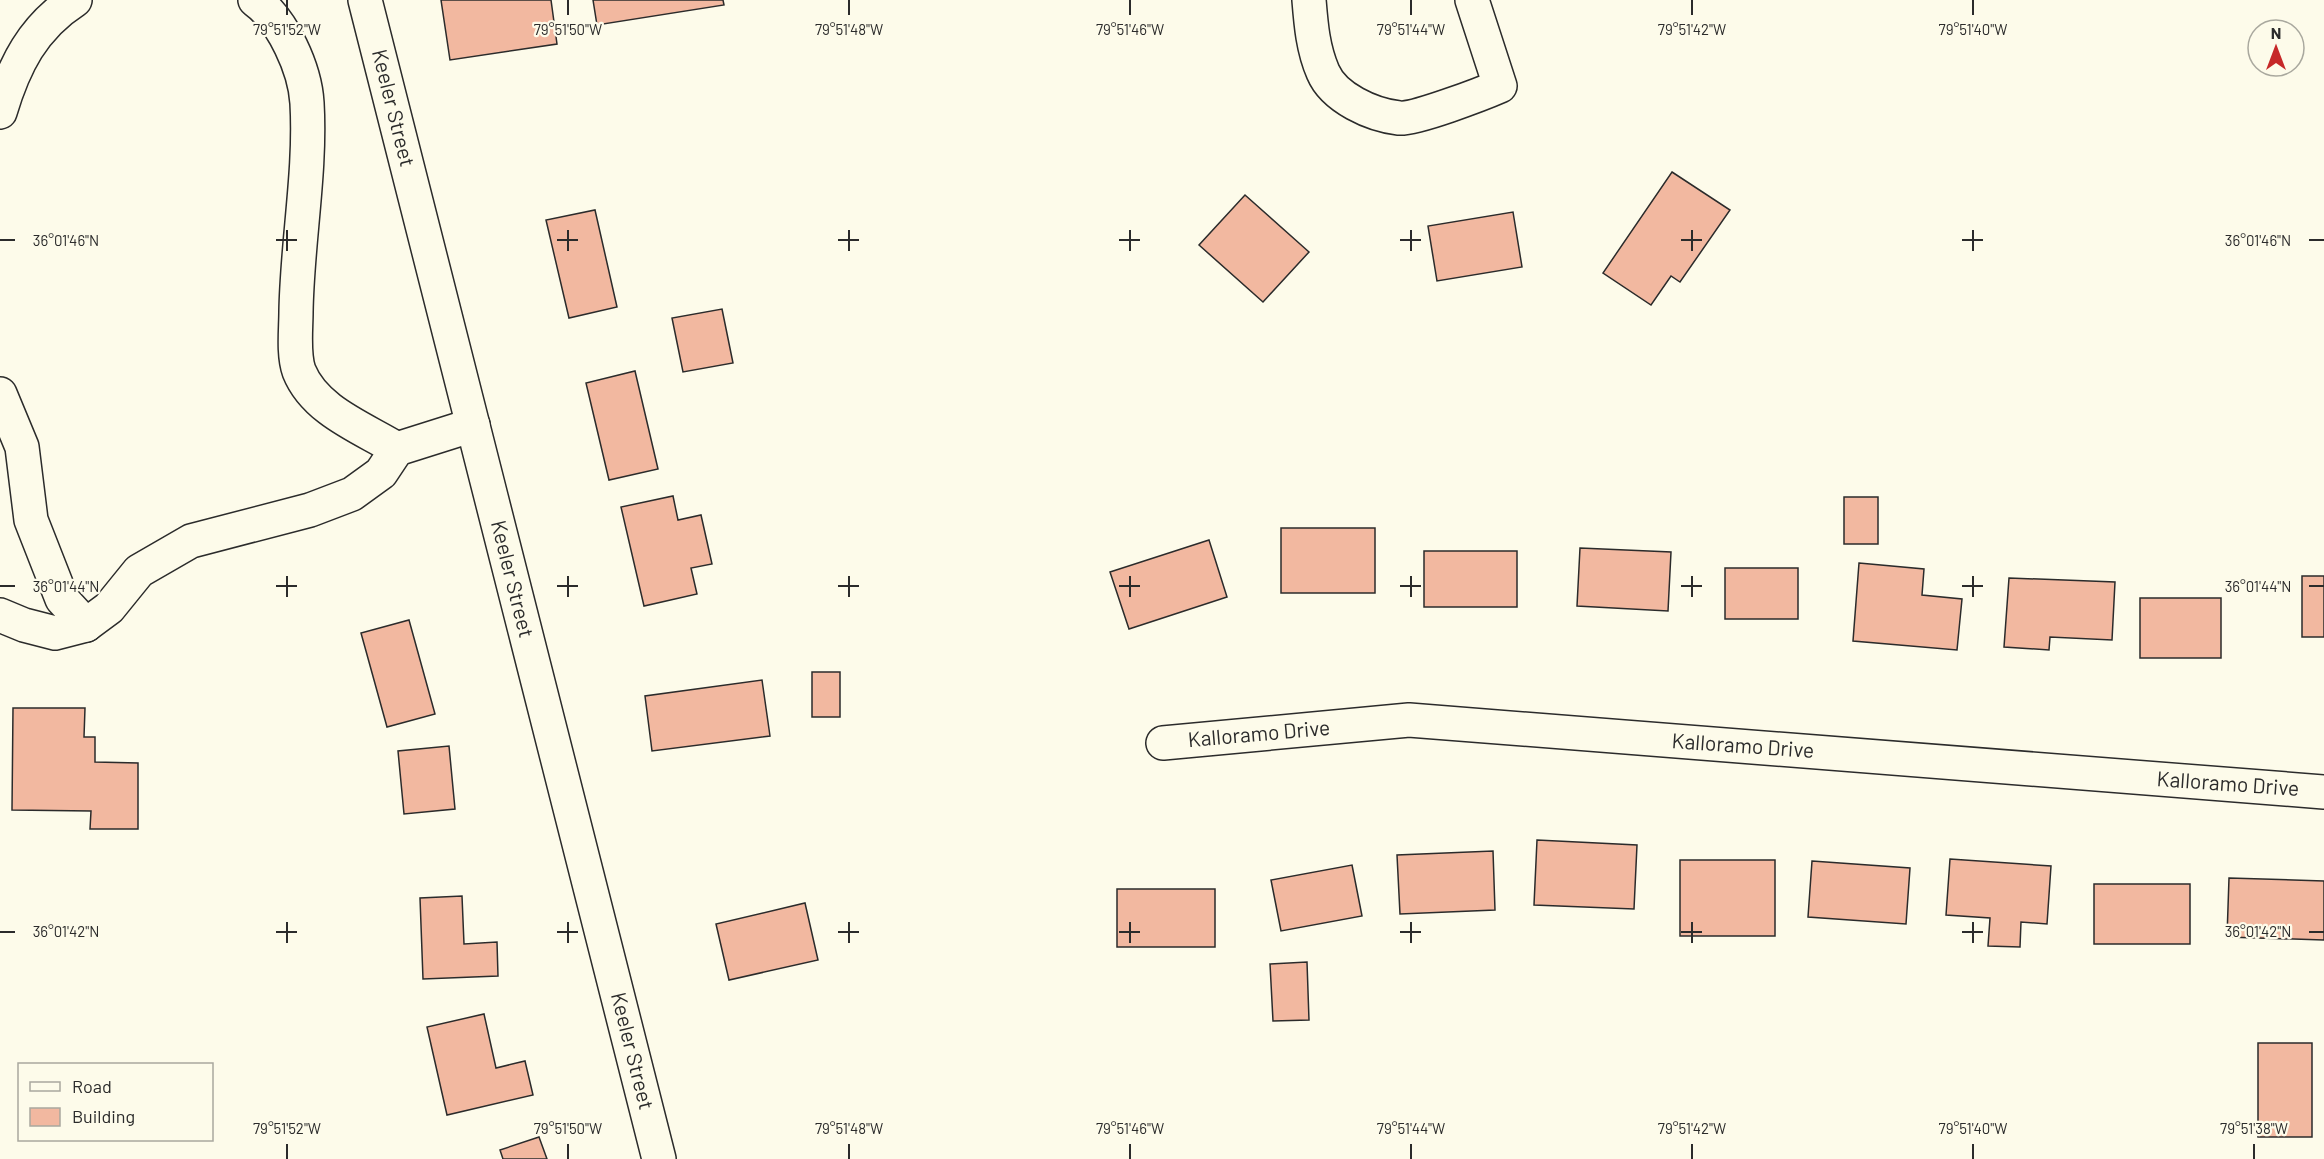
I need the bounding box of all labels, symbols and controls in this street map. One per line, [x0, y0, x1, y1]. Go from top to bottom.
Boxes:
north arrow [2246, 18, 2306, 78]
text: 79°51'52"W [253, 20, 321, 38]
text: 79°51'50"W [534, 20, 602, 38]
text: 79°51'48"W [815, 20, 883, 38]
text: 79°51'46"W [1096, 20, 1164, 38]
text: 79°51'44"W [1377, 20, 1445, 38]
text: 79°51'42"W [1658, 20, 1726, 38]
text: 79°51'40"W [1939, 20, 2007, 38]
text: N [2271, 23, 2281, 42]
street label: Keeler Street [368, 46, 421, 169]
text: 36°01'46"N [33, 231, 99, 249]
text: 36°01'46"N [2225, 231, 2291, 249]
street label: Keeler Street [487, 517, 540, 640]
text: 36°01'44"N [33, 577, 99, 595]
text: 36°01'44"N [2225, 577, 2291, 595]
street label: Kalloramo Drive [1187, 714, 1331, 751]
street label: Kalloramo Drive [1671, 727, 1815, 762]
street label: Kalloramo Drive [2156, 765, 2300, 800]
text: 36°01'42"N [33, 922, 99, 940]
text: 36°01'42"N [2225, 922, 2291, 940]
street label: Keeler Street [607, 989, 660, 1112]
legend [18, 1063, 213, 1141]
text: Road [72, 1075, 112, 1097]
text: Building [72, 1105, 135, 1127]
text: 79°51'52"W [253, 1119, 321, 1137]
text: 79°51'50"W [534, 1119, 602, 1137]
text: 79°51'48"W [815, 1119, 883, 1137]
text: 79°51'46"W [1096, 1119, 1164, 1137]
text: 79°51'44"W [1377, 1119, 1445, 1137]
text: 79°51'42"W [1658, 1119, 1726, 1137]
text: 79°51'40"W [1939, 1119, 2007, 1137]
text: 79°51'38"W [2220, 1119, 2288, 1137]

